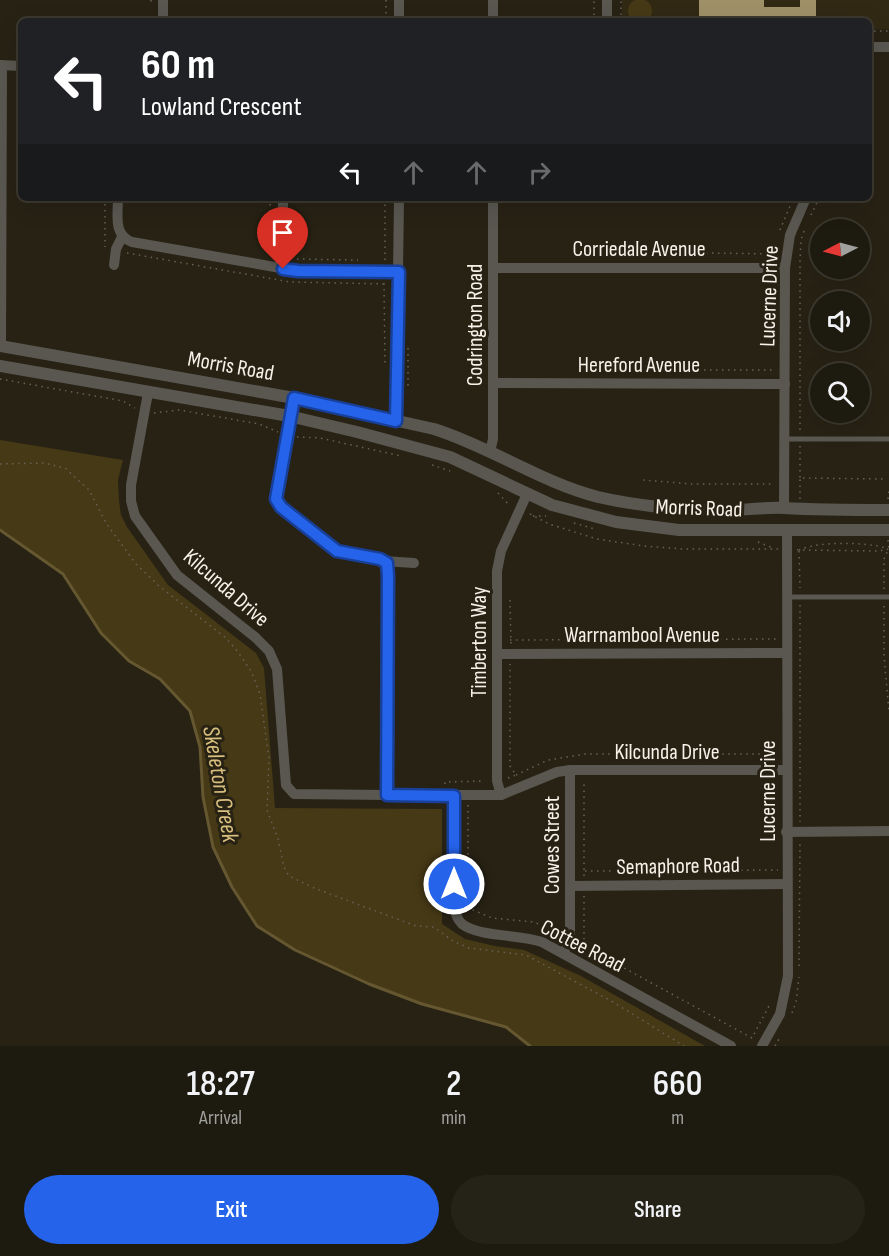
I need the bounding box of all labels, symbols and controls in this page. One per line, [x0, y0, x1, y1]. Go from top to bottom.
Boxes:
text: 60 m [141, 40, 215, 91]
icon: left [42, 42, 120, 120]
text: Lowland Crescent [141, 91, 302, 123]
icon: left [334, 156, 367, 189]
icon: ahead [397, 156, 430, 189]
icon: ahead [460, 156, 493, 189]
icon: right [523, 156, 556, 189]
pin [257, 207, 308, 269]
icon: arrive [266, 216, 299, 249]
north arrow [810, 219, 870, 279]
map controls [810, 219, 870, 423]
street label: Corriedale Avenue [572, 236, 706, 263]
street label: Lucerne Drive [754, 245, 785, 347]
street label: Codrington Road [462, 264, 489, 386]
button: sound [810, 291, 870, 351]
street label: Morris Road [186, 346, 276, 387]
street label: Hereford Avenue [578, 352, 700, 379]
button: search [810, 363, 870, 423]
street label: Morris Road [655, 493, 743, 524]
street label: Kilcunda Drive [177, 543, 275, 633]
street label: Timberton Way [466, 586, 493, 697]
street label: Warrnambool Avenue [564, 622, 720, 649]
water label: Skeleton Creek [196, 724, 245, 846]
street label: Kilcunda Drive [614, 739, 720, 766]
street label: Lucerne Drive [755, 740, 782, 842]
street label: Cowes Street [539, 796, 566, 894]
position arrow [422, 852, 486, 916]
street label: Semaphore Road [616, 852, 740, 881]
street label: Cottee Road [536, 914, 629, 979]
text: 18:27 [187, 1063, 255, 1106]
text: 2 [446, 1063, 461, 1106]
text: 660 [653, 1063, 702, 1106]
text: Arrival [199, 1106, 242, 1130]
text: min [441, 1106, 466, 1130]
text: m [671, 1106, 684, 1130]
button: Exit [24, 1175, 439, 1244]
button: Share [451, 1175, 865, 1244]

